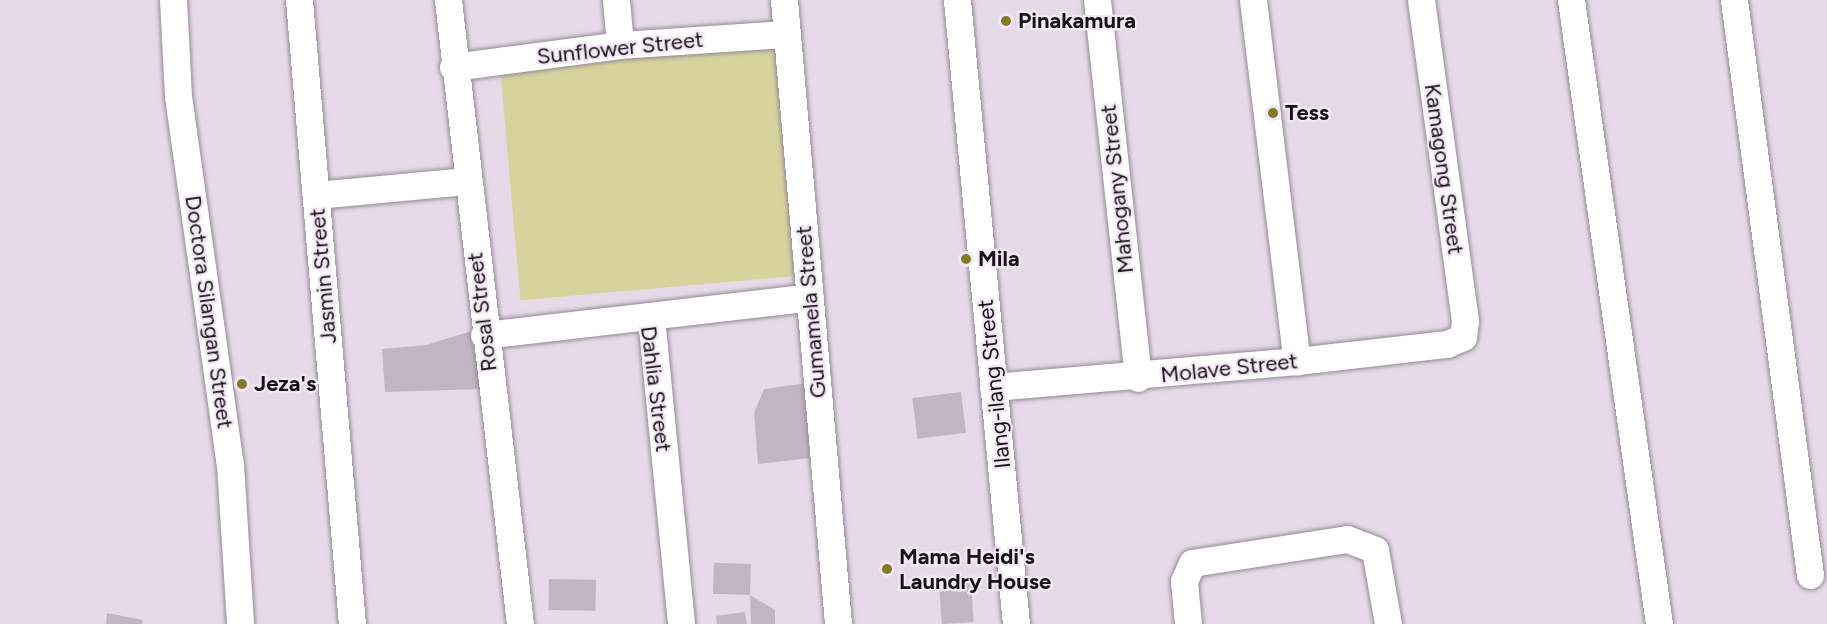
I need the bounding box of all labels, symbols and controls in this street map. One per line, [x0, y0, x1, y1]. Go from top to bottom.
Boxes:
place label: Pinakamura [1018, 8, 1136, 34]
marker: Pinakamura [999, 14, 1013, 28]
street label: Sunflower Street [536, 26, 704, 70]
street label: Kamagong Street [1419, 82, 1469, 256]
place label: Tess [1285, 100, 1329, 126]
street label: Mahogany Street [1095, 103, 1139, 275]
marker: Tess [1266, 106, 1280, 120]
street label: Doctora Silangan Street [180, 194, 238, 430]
street label: Jasmin Street [304, 207, 342, 345]
street label: Gumamela Street [790, 225, 832, 399]
place label: Mila [978, 246, 1020, 272]
street label: Rosal Street [462, 251, 502, 373]
marker: Mila [959, 252, 973, 266]
street label: Ilang-ilang Street [972, 298, 1016, 470]
street label: Dahlia Street [635, 324, 677, 454]
street label: Molave Street [1159, 348, 1299, 388]
place label: Jeza's [254, 371, 316, 397]
marker: Jeza's [235, 377, 249, 391]
place label: Mama Heidi's Laundry House [899, 543, 1051, 594]
marker: Mama Heidi's Laundry House [880, 562, 894, 576]

